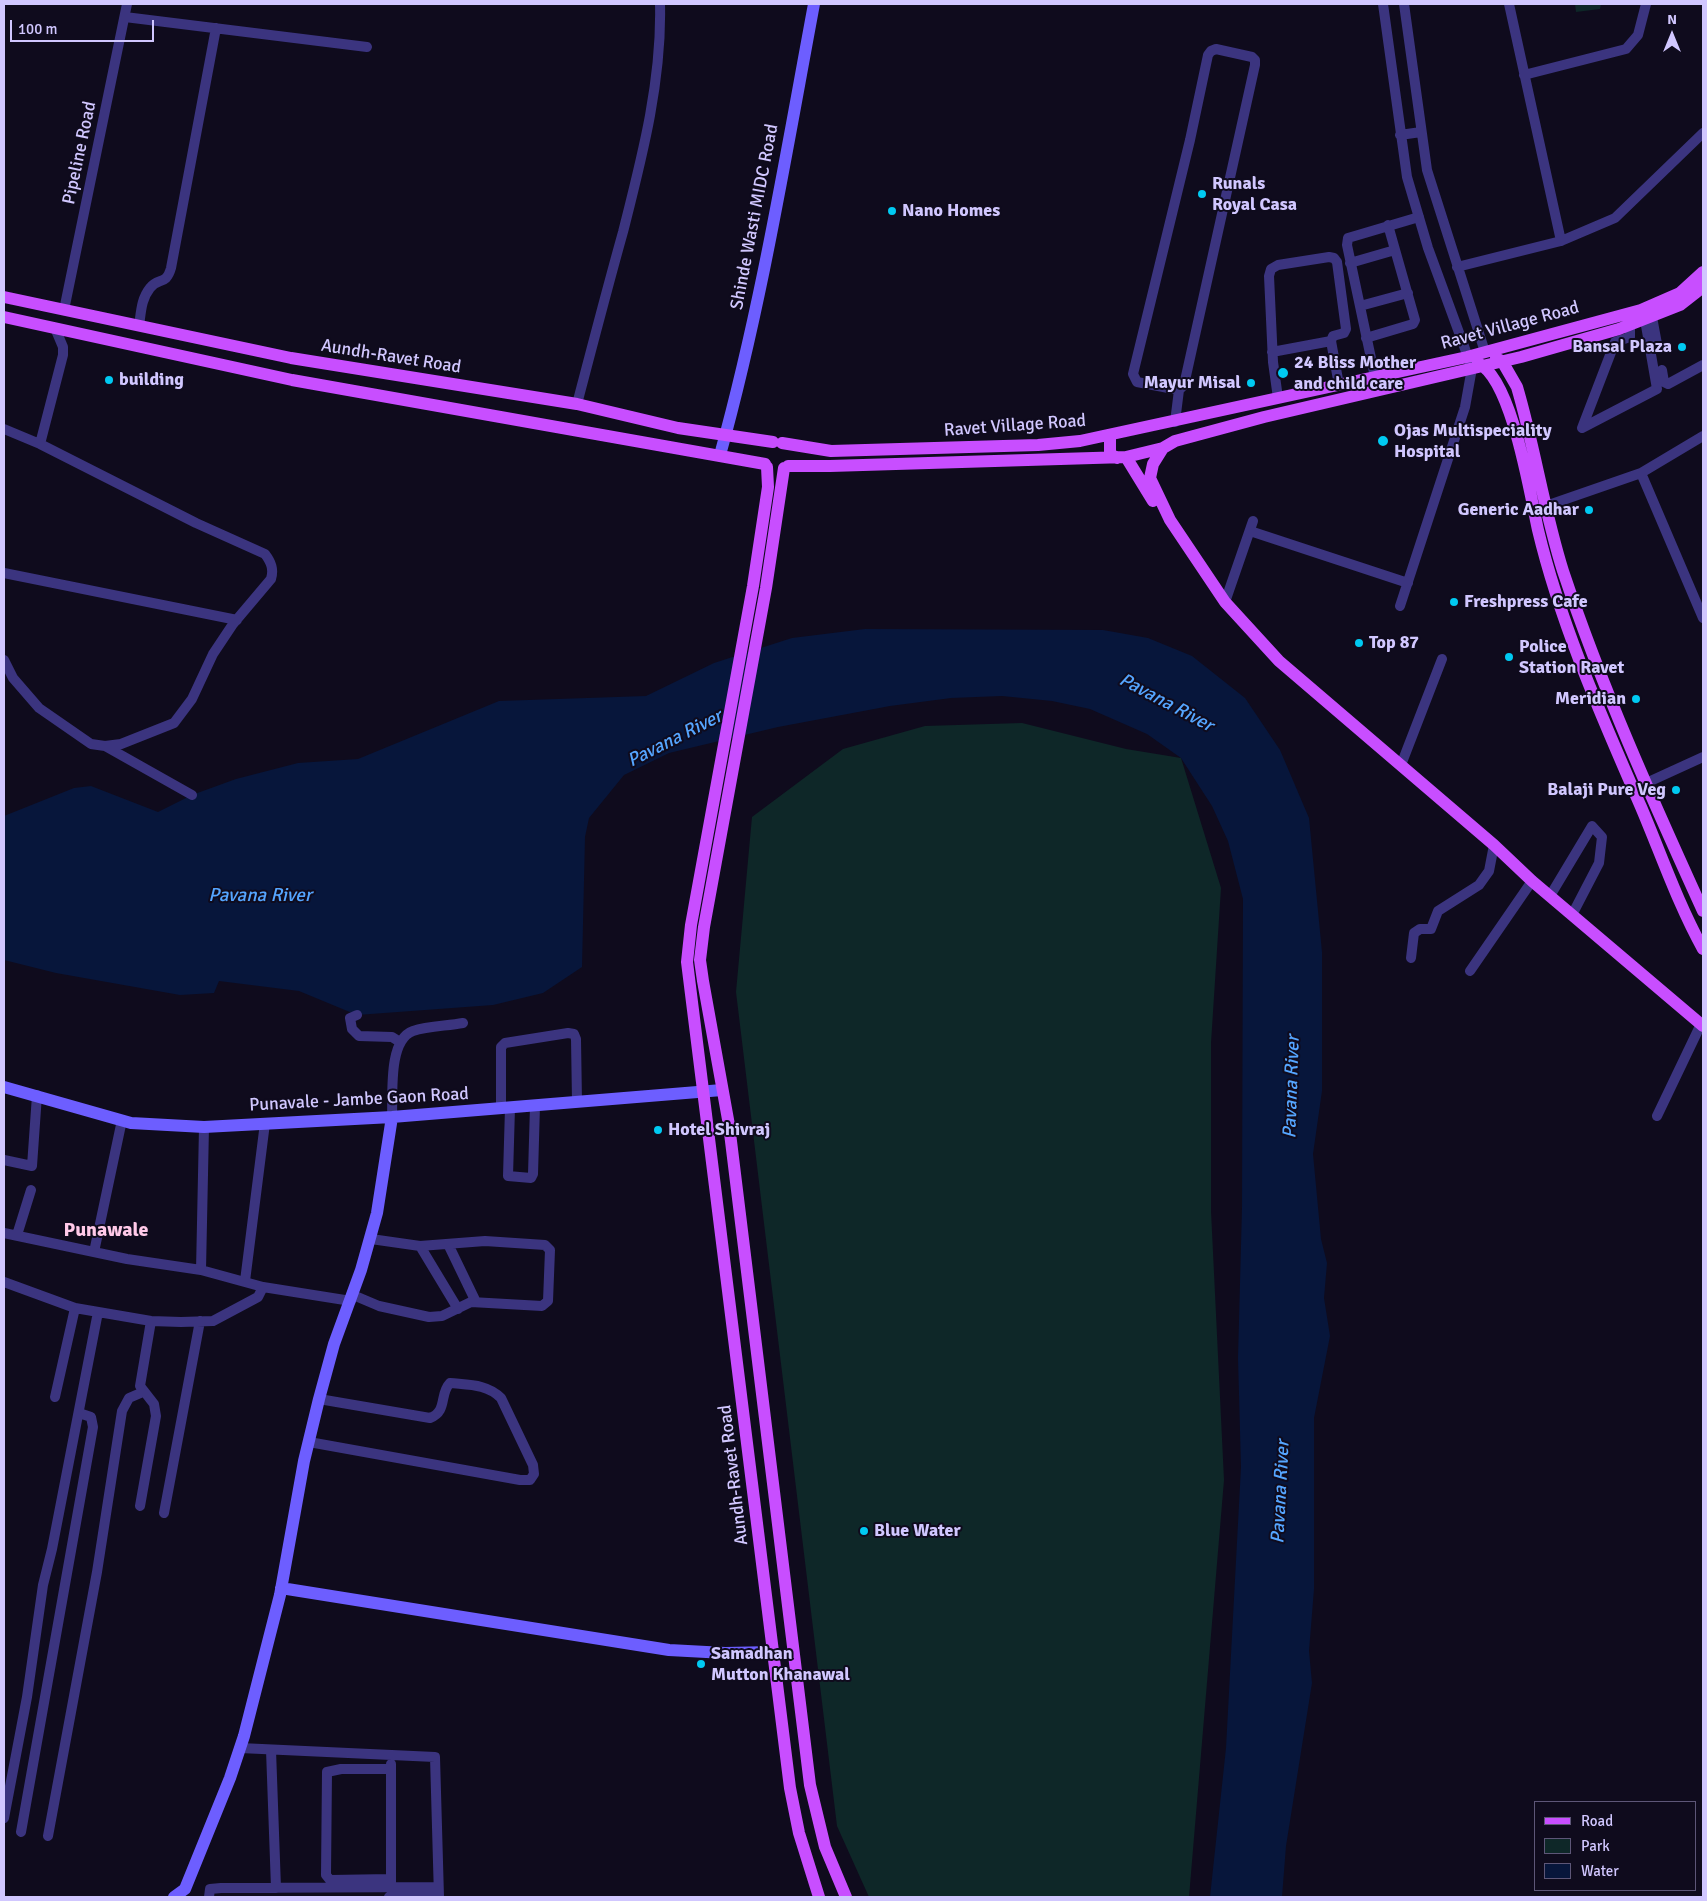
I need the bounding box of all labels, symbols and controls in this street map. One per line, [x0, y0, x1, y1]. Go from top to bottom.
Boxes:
scale bar [12, 10, 156, 42]
north arrow [1647, 10, 1697, 60]
text: N [1667, 11, 1677, 28]
text: 100 m [18, 20, 58, 38]
street label: Pipeline Road [59, 99, 101, 207]
street label: Shinde Wasti MIDC Road [726, 122, 784, 312]
place label: Runals Royal Casa [1212, 173, 1297, 215]
marker: Runals Royal Casa [1196, 188, 1208, 200]
place label: Nano Homes [902, 200, 1000, 222]
marker: Nano Homes [886, 205, 898, 217]
street label: Ravet Village Road [1438, 297, 1582, 355]
street label: Aundh-Ravet Road [319, 335, 463, 379]
place label: Bansal Plaza [1572, 336, 1672, 358]
marker: Bansal Plaza [1676, 341, 1688, 353]
place label: 24 Bliss Mother and child care [1294, 352, 1416, 394]
marker: 24 Bliss Mother and child care [1276, 366, 1290, 380]
place label: building [119, 369, 184, 391]
place label: Mayur Misal [1144, 372, 1241, 394]
marker: building [103, 374, 115, 386]
marker: Mayur Misal [1245, 377, 1257, 389]
street label: Ravet Village Road [943, 410, 1087, 442]
place label: Ojas Multispeciality Hospital [1394, 420, 1552, 462]
marker: Ojas Multispeciality Hospital [1376, 434, 1390, 448]
place label: Generic Aadhar [1458, 499, 1579, 521]
marker: Generic Aadhar [1583, 504, 1595, 516]
place label: Freshpress Cafe [1464, 591, 1588, 613]
marker: Freshpress Cafe [1448, 596, 1460, 608]
place label: Top 87 [1369, 632, 1419, 654]
place label: Police Station Ravet [1519, 636, 1624, 679]
marker: Top 87 [1353, 637, 1365, 649]
marker: Police Station Ravet [1503, 651, 1515, 663]
water label: Pavana River [1115, 669, 1217, 737]
place label: Meridian [1555, 688, 1626, 710]
marker: Meridian [1630, 693, 1642, 705]
water label: Pavana River [624, 705, 726, 773]
place label: Balaji Pure Veg [1547, 779, 1666, 801]
marker: Balaji Pure Veg [1670, 784, 1682, 796]
water label: Pavana River [208, 885, 312, 907]
water label: Pavana River [1279, 1035, 1305, 1139]
street label: Punavale - Jambe Gaon Road [249, 1083, 469, 1117]
place label: Hotel Shivraj [668, 1119, 770, 1141]
marker: Hotel Shivraj [652, 1124, 664, 1136]
district label: Punawale [64, 1219, 148, 1243]
street label: Aundh-Ravet Road [715, 1404, 753, 1546]
water label: Pavana River [1267, 1440, 1295, 1544]
place label: Blue Water [874, 1520, 961, 1542]
marker: Blue Water [858, 1525, 870, 1537]
place label: Samadhan Mutton Khanawal [711, 1643, 850, 1686]
marker: Samadhan Mutton Khanawal [695, 1658, 707, 1670]
legend [1534, 1801, 1697, 1891]
text: Road [1581, 1812, 1613, 1830]
text: Park [1581, 1837, 1610, 1855]
text: Water [1581, 1862, 1619, 1880]

